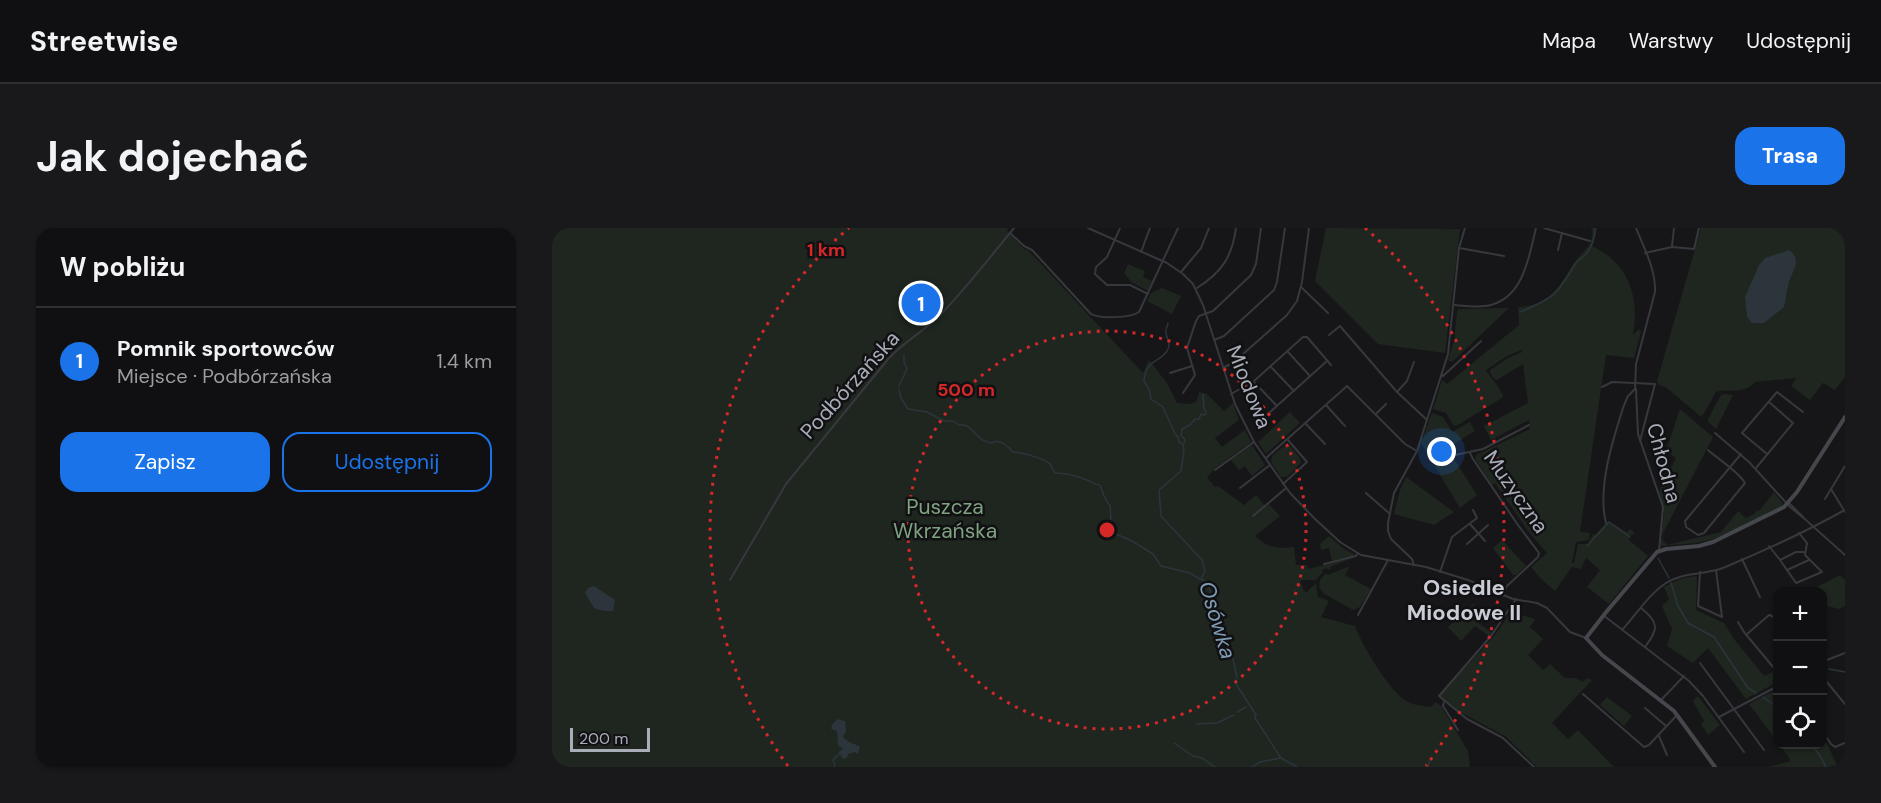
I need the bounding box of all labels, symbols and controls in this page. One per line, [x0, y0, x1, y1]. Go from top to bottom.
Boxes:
text: Streetwise [30, 23, 178, 60]
text: Mapa [1542, 27, 1596, 55]
text: Warstwy [1629, 27, 1713, 55]
text: Udostępnij [1746, 27, 1851, 55]
button: Trasa [1735, 127, 1845, 185]
text: Jak dojechać [36, 129, 309, 184]
text: 1 km [807, 238, 845, 262]
text: W pobliżu [60, 250, 185, 284]
pin: 1 [902, 280, 940, 326]
street label: Podbórzańska [794, 325, 906, 445]
text: Pomnik sportowców [117, 334, 334, 363]
street label: Miodowa [1220, 341, 1278, 433]
text: 1 [76, 348, 83, 374]
text: 1.4 km [436, 348, 492, 374]
text: Miejsce · Podbórzańska [117, 363, 332, 389]
text: 500 m [937, 378, 995, 402]
street label: Chłodna [1640, 420, 1688, 506]
button: Zapisz [60, 432, 270, 492]
button: Udostępnij [282, 432, 492, 492]
your location [1427, 437, 1456, 466]
street label: Muzyczna [1477, 445, 1555, 539]
park label: Puszcza Wkrzańska [893, 493, 997, 545]
centre of rings [1097, 520, 1117, 540]
district label: Osiedle Miodowe II [1407, 573, 1521, 627]
water label: Osówka [1192, 578, 1243, 663]
map controls [1773, 587, 1827, 749]
button: + [1773, 587, 1827, 641]
button: − [1773, 641, 1827, 695]
button: locate [1773, 695, 1827, 749]
scale bar [570, 725, 650, 752]
text: 200 m [579, 728, 628, 749]

